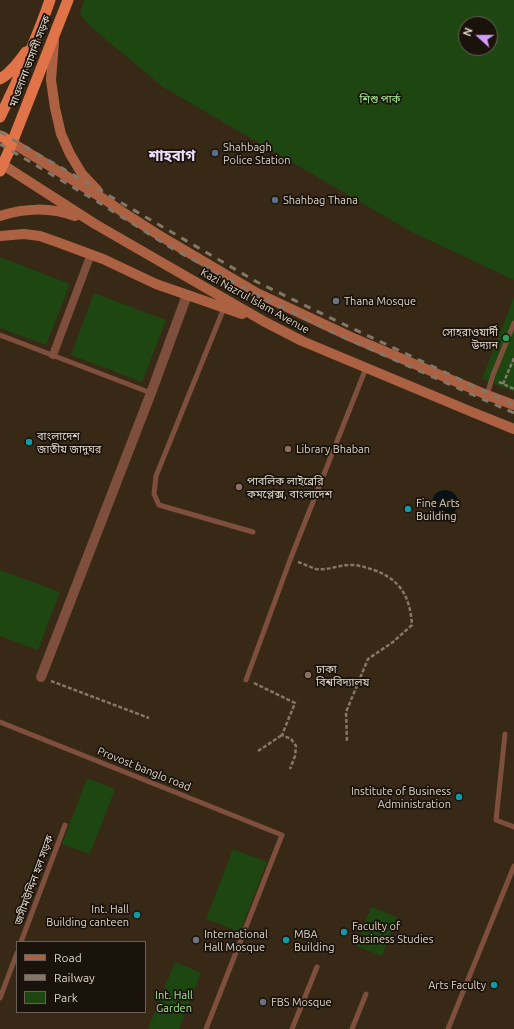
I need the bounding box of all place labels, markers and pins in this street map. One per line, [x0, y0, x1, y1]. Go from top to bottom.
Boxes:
place label: Shahbagh Police Station [223, 140, 291, 166]
marker: Shahbagh Police Station [210, 148, 220, 158]
place label: Shahbag Thana [283, 193, 358, 207]
marker: Shahbag Thana [270, 195, 280, 205]
place label: Thana Mosque [344, 294, 416, 308]
marker: Thana Mosque [331, 296, 341, 306]
place label: সোহরাওয়ার্দী উদ্যান [442, 325, 498, 351]
marker: সোহরাওয়ার্দী উদ্যান [501, 333, 511, 343]
place label: বাংলাদেশ জাতীয় জাদুঘর [37, 429, 101, 455]
marker: বাংলাদেশ জাতীয় জাদুঘর [24, 437, 34, 447]
place label: Library Bhaban [296, 442, 370, 456]
marker: Library Bhaban [283, 444, 293, 454]
place label: পাবলিক লাইব্রেরি কমপ্লেক্স, বাংলাদেশ [247, 474, 332, 500]
marker: পাবলিক লাইব্রেরি কমপ্লেক্স, বাংলাদেশ [234, 482, 244, 492]
place label: Fine Arts Building [416, 496, 460, 522]
marker: Fine Arts Building [403, 504, 413, 514]
place label: ঢাকা বিশ্ববিদ্যালয় [316, 662, 369, 688]
marker: ঢাকা বিশ্ববিদ্যালয় [303, 670, 313, 680]
place label: Institute of Business Administration [351, 784, 451, 810]
marker: Institute of Business Administration [454, 792, 464, 802]
place label: Int. Hall Building canteen [46, 902, 129, 928]
marker: Int. Hall Building canteen [132, 910, 142, 920]
place label: Faculty of Business Studies [352, 919, 433, 945]
place label: International Hall Mosque [204, 927, 268, 953]
place label: MBA Building [294, 927, 335, 953]
marker: Faculty of Business Studies [339, 927, 349, 937]
marker: International Hall Mosque [191, 935, 201, 945]
marker: MBA Building [281, 935, 291, 945]
place label: Arts Faculty [428, 978, 486, 992]
marker: Arts Faculty [489, 980, 499, 990]
place label: FBS Mosque [271, 995, 332, 1009]
marker: FBS Mosque [258, 997, 268, 1007]

